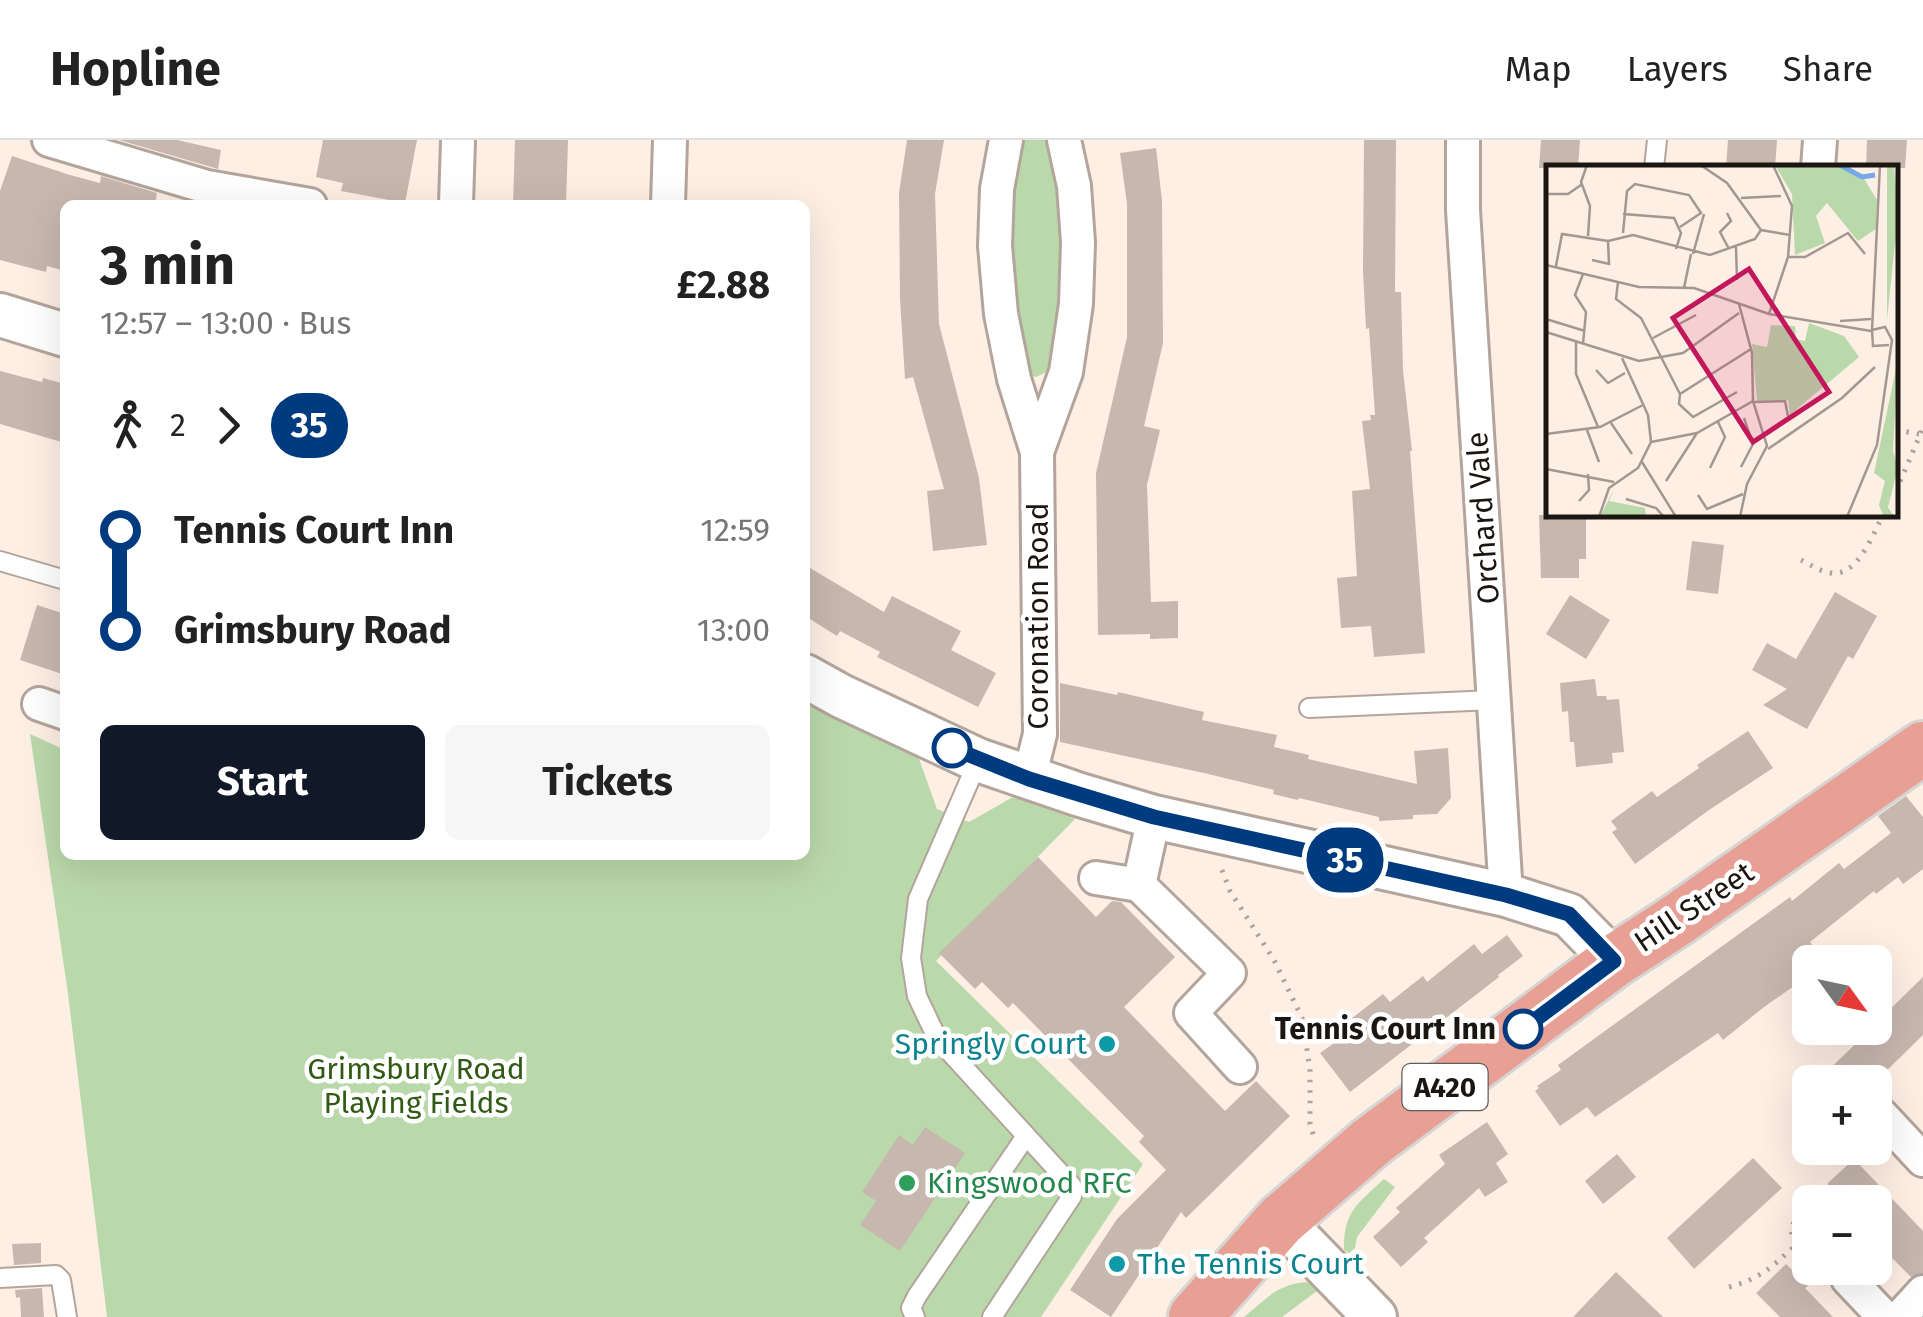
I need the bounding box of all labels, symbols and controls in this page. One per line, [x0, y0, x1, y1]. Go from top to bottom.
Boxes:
text: Hopline [50, 40, 221, 98]
text: Map [1505, 48, 1572, 90]
text: Layers [1627, 48, 1728, 90]
text: Share [1783, 48, 1873, 90]
inset map [1546, 165, 1898, 518]
text: 3 min [100, 233, 235, 299]
text: £2.88 [677, 262, 770, 308]
text: 12:57 – 13:00 · Bus [100, 304, 351, 342]
icon: walk [100, 398, 155, 453]
icon: forward [201, 398, 256, 453]
text: 35 [291, 404, 328, 446]
text: 2 [170, 406, 186, 444]
street label: Orchard Vale [1459, 431, 1507, 605]
street label: Coronation Road [1020, 502, 1056, 730]
text: Tennis Court Inn [174, 507, 454, 553]
text: 12:59 [700, 511, 770, 549]
text: Grimsbury Road [174, 607, 452, 653]
text: 13:00 [697, 611, 770, 649]
button: Start [100, 725, 425, 840]
button: Tickets [445, 725, 770, 840]
unlabelled marker [933, 729, 971, 767]
line badge: 35 [1300, 828, 1390, 892]
text: 35 [1327, 839, 1363, 881]
street label: Hill Street [1628, 854, 1760, 960]
north arrow [1792, 945, 1892, 1045]
map controls [1792, 945, 1892, 1285]
marker: Tennis Court Inn [1504, 1010, 1542, 1048]
place label: Tennis Court Inn [1275, 1011, 1496, 1047]
place label: Springly Court [895, 1026, 1087, 1062]
marker: Springly Court [1096, 1033, 1118, 1055]
park label: Grimsbury Road Playing Fields [307, 1051, 525, 1121]
road number: A420 [1402, 1064, 1488, 1110]
button: + [1792, 1065, 1892, 1165]
place label: Kingswood RFC [927, 1165, 1132, 1201]
marker: Kingswood RFC [896, 1172, 918, 1194]
button: − [1792, 1185, 1892, 1285]
place label: The Tennis Court [1137, 1246, 1364, 1282]
marker: The Tennis Court [1106, 1253, 1128, 1275]

